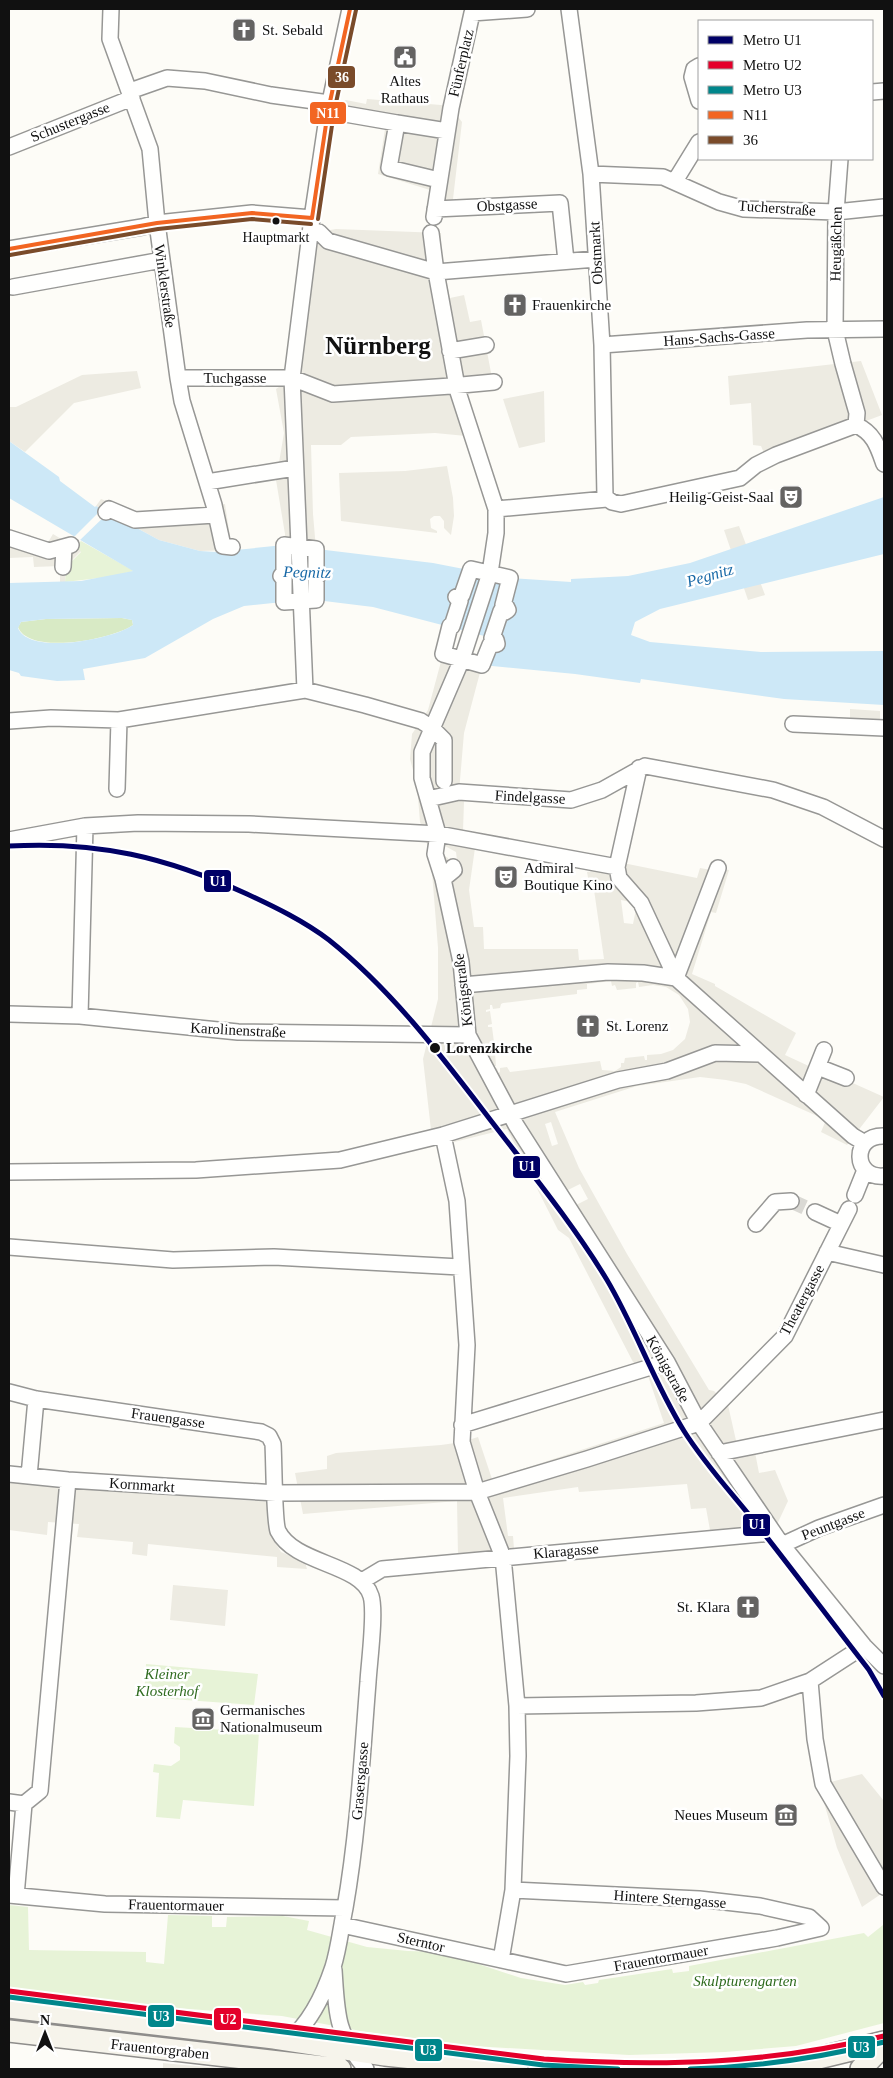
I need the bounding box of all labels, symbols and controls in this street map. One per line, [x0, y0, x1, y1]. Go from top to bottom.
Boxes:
church icon: St. Sebald [231, 17, 257, 43]
legend [698, 20, 873, 160]
place label: St. Sebald [262, 22, 323, 38]
street label: Fünferplatz [445, 27, 477, 98]
text: Metro U1 [743, 32, 802, 48]
public building icon: Altes Rathaus [392, 44, 418, 70]
text: Metro U2 [743, 57, 802, 73]
line badge: 36 [327, 65, 356, 89]
text: 36 [335, 70, 349, 85]
place label: Altes Rathaus [381, 73, 429, 106]
text: Metro U3 [743, 82, 802, 98]
street label: Schustergasse [28, 99, 112, 145]
line badge: N11 [309, 101, 347, 125]
text: N11 [316, 106, 340, 121]
text: N11 [743, 107, 768, 123]
text: 36 [743, 132, 759, 148]
street label: Obstgasse [476, 195, 538, 215]
street label: Tucherstraße [738, 197, 817, 219]
street label: Heugäßchen [827, 206, 845, 282]
marker: Hauptmarkt [271, 216, 281, 226]
street label: Obstmarkt [586, 220, 606, 285]
place label: Hauptmarkt [243, 230, 310, 245]
street label: Winklerstraße [151, 243, 179, 329]
church icon: Frauenkirche [502, 292, 528, 318]
place label: Frauenkirche [532, 297, 611, 313]
street label: Hans-Sachs-Gasse [663, 325, 776, 349]
district label: Nürnberg [325, 332, 431, 359]
street label: Tuchgasse [204, 370, 267, 386]
theatre icon: Heilig-Geist-Saal [778, 484, 804, 510]
place label: Heilig-Geist-Saal [669, 489, 774, 505]
water label: Pegnitz [684, 560, 736, 591]
water label: Pegnitz [282, 563, 332, 582]
street label: Findelgasse [494, 787, 566, 807]
place label: Admiral Boutique Kino [524, 860, 613, 893]
theatre icon: Admiral Boutique Kino [493, 864, 519, 890]
line badge: U1 [203, 869, 232, 893]
text: U1 [209, 874, 227, 889]
street label: Königstraße [451, 952, 475, 1027]
church icon: St. Lorenz [575, 1013, 601, 1039]
place label: St. Lorenz [606, 1018, 669, 1034]
street label: Karolinenstraße [190, 1020, 287, 1041]
place label: Lorenzkirche [446, 1040, 532, 1056]
marker: Lorenzkirche [428, 1041, 442, 1055]
line badge: U1 [512, 1155, 541, 1179]
text: U1 [518, 1159, 536, 1174]
street label: Theatergasse [777, 1262, 828, 1338]
street label: Königstraße [643, 1333, 693, 1405]
street label: Frauengasse [130, 1405, 206, 1431]
street label: Kornmarkt [109, 1475, 176, 1495]
street label: Peuntgasse [799, 1504, 867, 1543]
line badge: U1 [742, 1513, 771, 1537]
text: U1 [748, 1517, 766, 1532]
street label: Klaragasse [533, 1540, 600, 1562]
church icon: St. Klara [735, 1594, 761, 1620]
place label: St. Klara [677, 1599, 730, 1615]
park label: Kleiner Klosterhof [134, 1666, 200, 1699]
place label: Germanisches Nationalmuseum [220, 1702, 323, 1735]
museum icon: Germanisches Nationalmuseum [190, 1706, 216, 1732]
street label: Grasersgasse [349, 1741, 371, 1821]
museum icon: Neues Museum [773, 1802, 799, 1828]
place label: Neues Museum [674, 1807, 768, 1823]
street label: Hintere Sterngasse [613, 1887, 727, 1911]
street label: Frauentormauer [128, 1896, 224, 1914]
street label: Sterntor [396, 1929, 446, 1955]
street label: Frauentormauer [612, 1942, 710, 1974]
park label: Skulpturengarten [693, 1973, 797, 1989]
line badge: U3 [147, 2004, 175, 2028]
line badge: U2 [213, 2007, 242, 2031]
north arrow [20, 2008, 70, 2058]
text: U3 [152, 2009, 170, 2024]
text: U2 [219, 2012, 237, 2027]
text: N [40, 2013, 50, 2028]
line badge: U3 [847, 2035, 876, 2059]
street label: Frauentorgraben [110, 2036, 210, 2062]
line badge: U3 [414, 2038, 443, 2062]
text: U3 [852, 2040, 870, 2055]
text: U3 [419, 2043, 437, 2058]

